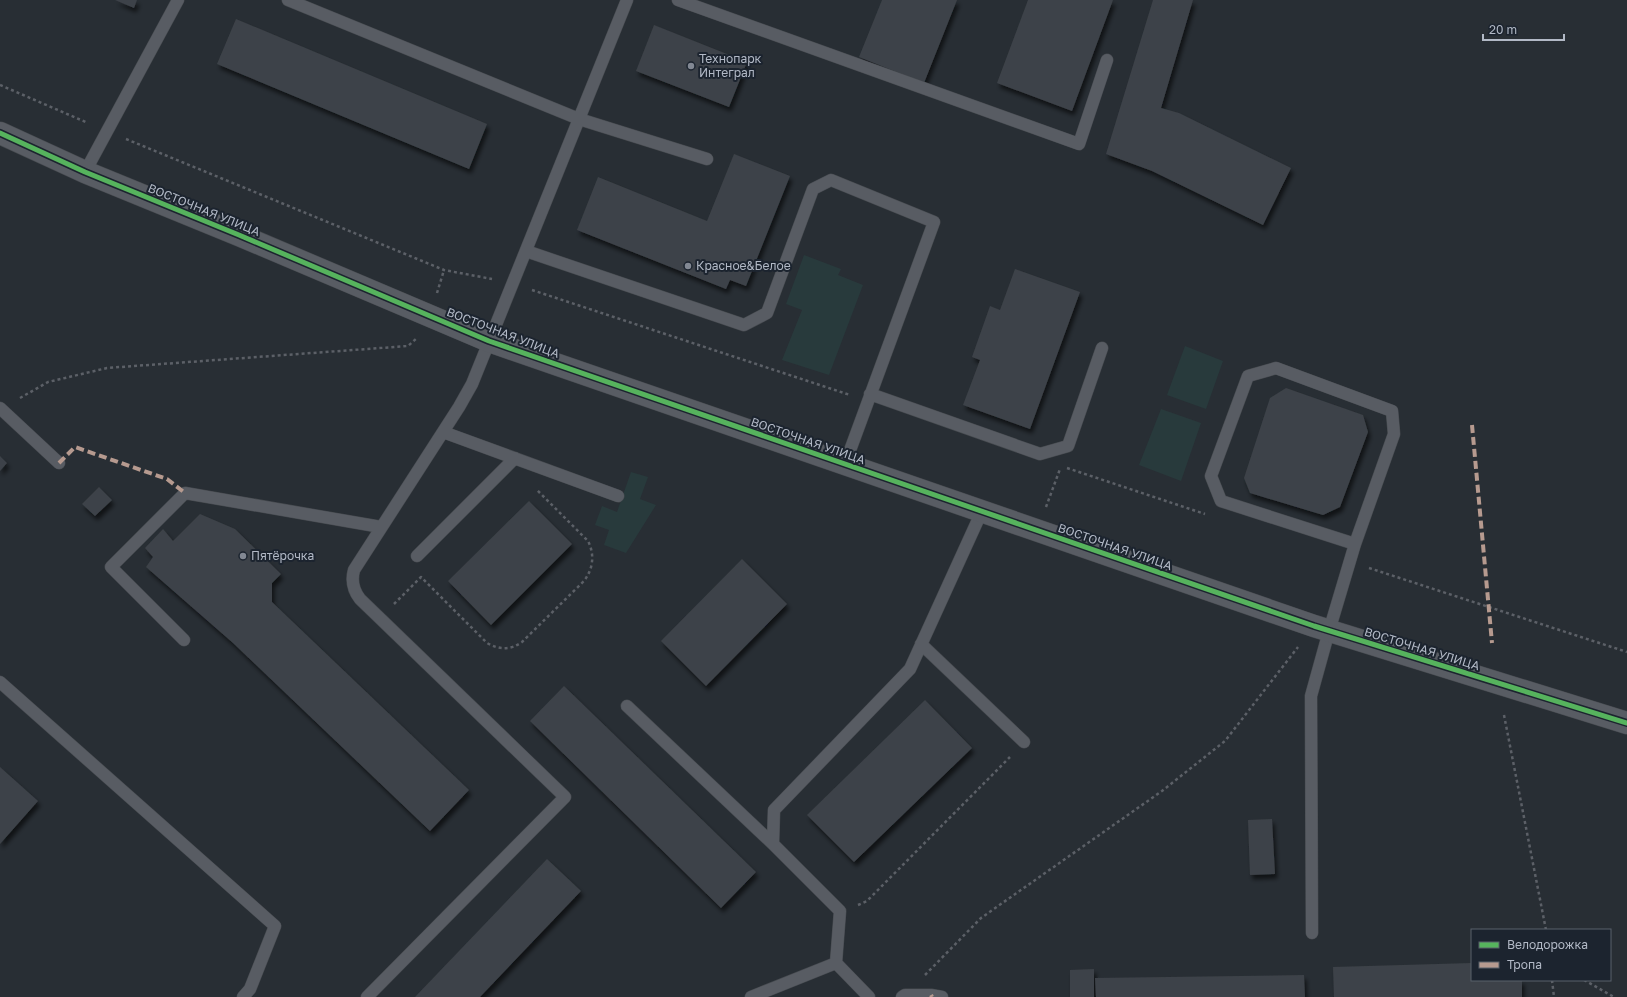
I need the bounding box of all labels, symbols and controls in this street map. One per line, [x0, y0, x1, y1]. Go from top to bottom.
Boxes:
scale bar [1483, 16, 1564, 42]
text: 20 m [1489, 22, 1517, 37]
place label: Технопарк Интеграл [699, 51, 762, 80]
marker: Технопарк Интеграл [686, 61, 696, 71]
street label: ВОСТОЧНАЯ УЛИЦА [146, 180, 263, 239]
place label: Красное&Белое [696, 258, 791, 273]
marker: Красное&Белое [683, 261, 693, 271]
street label: ВОСТОЧНАЯ УЛИЦА [445, 304, 562, 361]
street label: ВОСТОЧНАЯ УЛИЦА [749, 414, 867, 467]
street label: ВОСТОЧНАЯ УЛИЦА [1056, 520, 1174, 573]
place label: Пятёрочка [251, 548, 314, 563]
marker: Пятёрочка [238, 551, 248, 561]
street label: ВОСТОЧНАЯ УЛИЦА [1363, 624, 1482, 673]
legend [1471, 929, 1611, 981]
text: Велодорожка [1507, 937, 1588, 952]
text: Тропа [1507, 957, 1542, 972]

